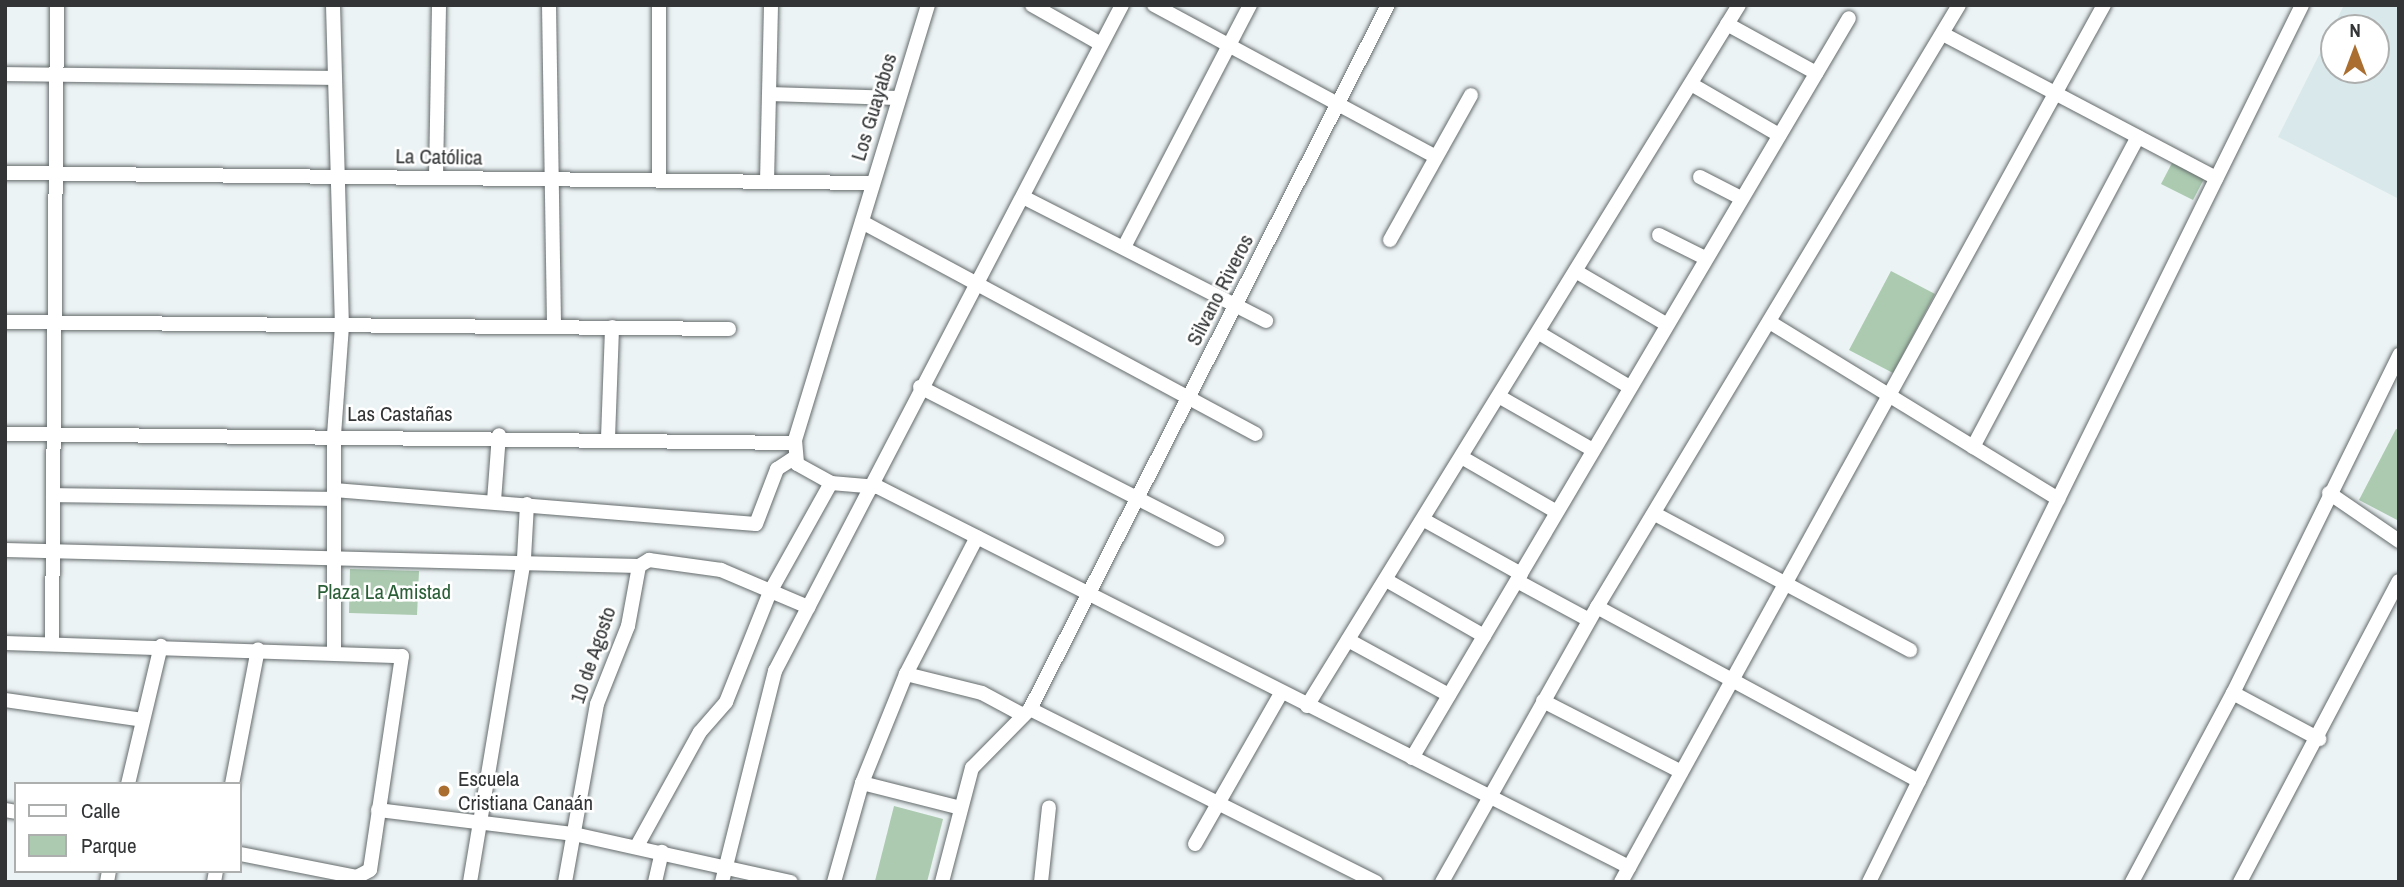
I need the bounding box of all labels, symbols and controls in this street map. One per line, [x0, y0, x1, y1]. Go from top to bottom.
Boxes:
north arrow [2320, 14, 2390, 84]
text: N [2349, 17, 2361, 43]
street label: Los Guayabos [846, 50, 902, 164]
street label: La Católica [395, 144, 483, 170]
street label: Silvano Riveros [1181, 230, 1259, 350]
street label: Las Castañas [347, 401, 453, 427]
park label: Plaza La Amistad [317, 579, 451, 605]
street label: 10 de Agosto [565, 603, 621, 707]
place label: Escuela Cristiana Canaán [458, 766, 593, 816]
legend [14, 782, 242, 873]
marker: Escuela Cristiana Canaán [436, 783, 452, 799]
text: Calle [81, 796, 120, 825]
text: Parque [81, 831, 137, 860]

